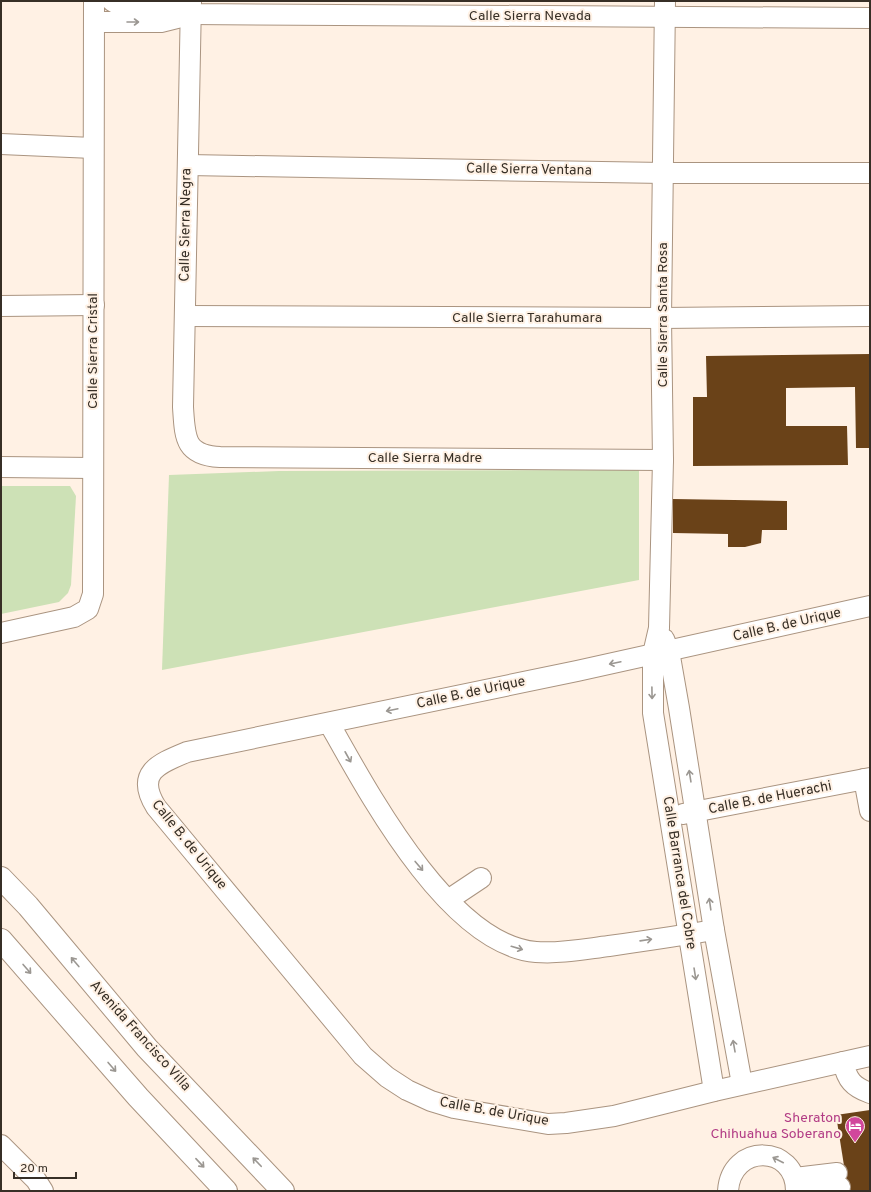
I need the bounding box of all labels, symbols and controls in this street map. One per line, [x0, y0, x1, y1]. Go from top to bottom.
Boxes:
street label: Calle Sierra Nevada [469, 8, 591, 25]
one-way arrow [126, 18, 139, 26]
street label: Calle Sierra Ventana [466, 160, 592, 180]
street label: Calle Sierra Negra [177, 168, 195, 282]
street label: Calle Sierra Santa Rosa [655, 242, 672, 388]
street label: Calle Sierra Cristal [85, 293, 102, 409]
street label: Calle Sierra Tarahumara [452, 310, 602, 327]
street label: Calle Sierra Madre [368, 450, 482, 467]
street label: Calle B. de Urique [731, 604, 843, 646]
one-way arrow [609, 659, 622, 667]
street label: Calle B. de Urique [415, 673, 527, 713]
one-way arrow [648, 686, 656, 699]
one-way arrow [386, 706, 399, 714]
one-way arrow [345, 751, 353, 763]
one-way arrow [686, 770, 694, 783]
street label: Calle B. de Huerachi [707, 778, 833, 818]
street label: Calle Barranca del Cobre [658, 795, 700, 951]
street label: Calle B. de Urique [148, 797, 230, 893]
one-way arrow [415, 861, 424, 871]
one-way arrow [706, 898, 714, 911]
one-way arrow [639, 936, 652, 944]
one-way arrow [511, 945, 524, 952]
one-way arrow [71, 957, 80, 967]
one-way arrow [22, 964, 31, 975]
one-way arrow [691, 967, 699, 980]
street label: Avenida Francisco Villa [86, 977, 194, 1095]
one-way arrow [730, 1040, 738, 1053]
one-way arrow [107, 1062, 116, 1072]
street label: Calle B. de Urique [438, 1094, 550, 1130]
place label: Sheraton Chihuahua Soberano [710, 1110, 841, 1143]
hotel icon: Sheraton Chihuahua Soberano [844, 1115, 866, 1143]
scale bar [14, 1154, 76, 1180]
one-way arrow [772, 1156, 784, 1163]
one-way arrow [252, 1157, 261, 1167]
one-way arrow [195, 1158, 205, 1168]
text: 20 m [20, 1161, 48, 1177]

